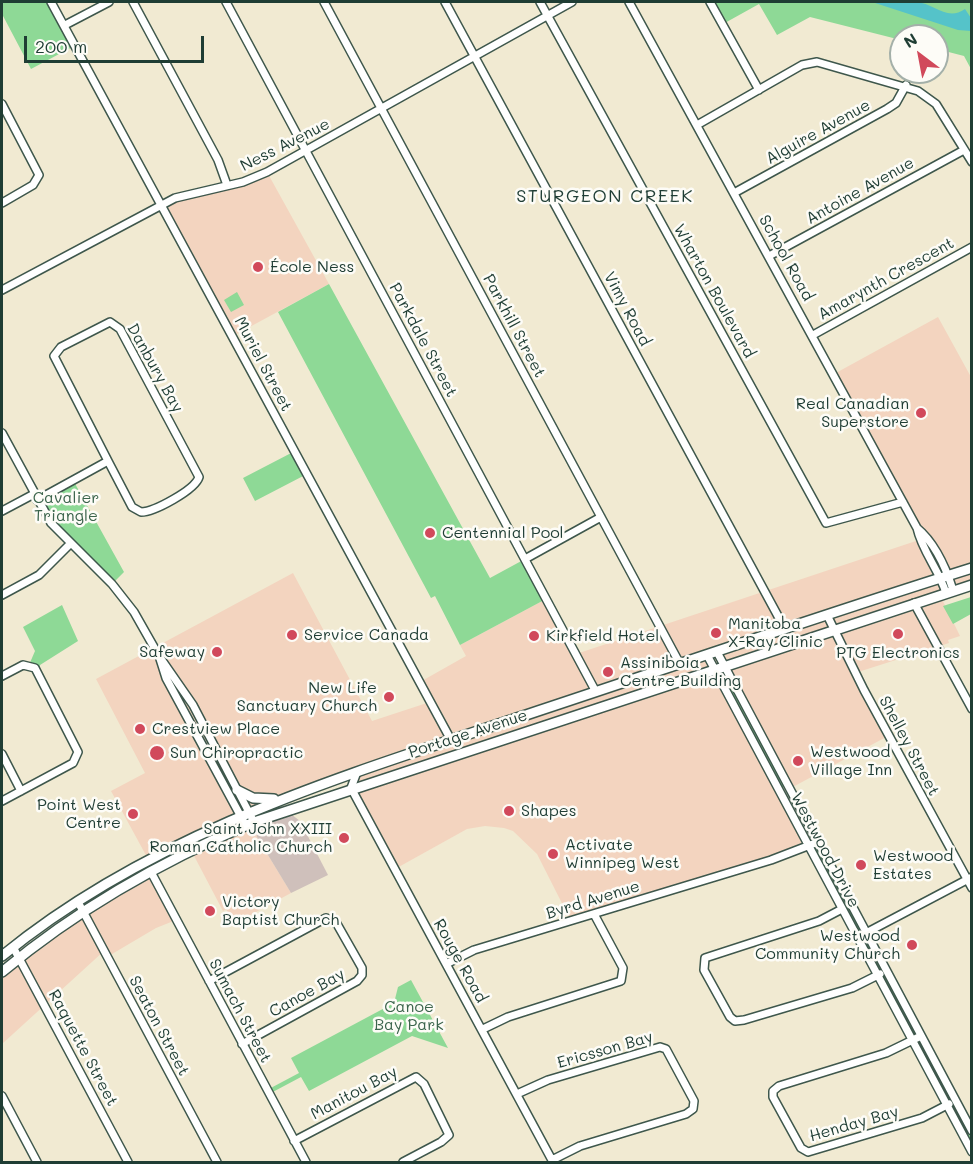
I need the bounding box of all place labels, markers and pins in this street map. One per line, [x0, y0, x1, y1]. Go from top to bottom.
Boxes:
place label: École Ness [270, 257, 354, 277]
marker: École Ness [251, 260, 265, 274]
place label: Real Canadian Superstore [796, 394, 909, 432]
marker: Real Canadian Superstore [914, 406, 928, 420]
place label: Centennial Pool [442, 523, 564, 543]
marker: Centennial Pool [423, 526, 437, 540]
place label: Manitoba X-Ray Clinic [728, 614, 823, 652]
place label: Service Canada [304, 625, 429, 645]
place label: Kirkfield Hotel [546, 626, 659, 646]
marker: Manitoba X-Ray Clinic [709, 626, 723, 640]
marker: PTG Electronics [891, 627, 905, 641]
marker: Service Canada [285, 628, 299, 642]
marker: Kirkfield Hotel [527, 629, 541, 643]
place label: Safeway [139, 642, 205, 662]
place label: PTG Electronics [836, 643, 960, 663]
marker: Safeway [210, 645, 224, 659]
place label: Assiniboia Centre Building [620, 653, 741, 691]
marker: Assiniboia Centre Building [601, 665, 615, 679]
place label: New Life Sanctuary Church [237, 678, 377, 716]
marker: New Life Sanctuary Church [382, 690, 396, 704]
place label: Crestview Place [152, 719, 280, 739]
marker: Crestview Place [133, 722, 147, 736]
place label: Westwood Village Inn [810, 742, 892, 780]
place label: Sun Chiropractic [170, 743, 303, 763]
marker: Sun Chiropractic [148, 744, 166, 762]
marker: Westwood Village Inn [791, 754, 805, 768]
place label: Point West Centre [37, 795, 121, 833]
place label: Shapes [521, 801, 577, 821]
marker: Shapes [502, 804, 516, 818]
marker: Point West Centre [126, 807, 140, 821]
place label: Saint John XXIII Roman Catholic Church [150, 819, 332, 857]
marker: Saint John XXIII Roman Catholic Church [337, 831, 351, 845]
place label: Activate Winnipeg West [565, 835, 680, 873]
place label: Westwood Estates [873, 846, 953, 884]
marker: Activate Winnipeg West [546, 847, 560, 861]
marker: Westwood Estates [854, 858, 868, 872]
place label: Victory Baptist Church [222, 892, 339, 930]
marker: Victory Baptist Church [203, 904, 217, 918]
place label: Westwood Community Church [755, 926, 900, 964]
marker: Westwood Community Church [905, 938, 919, 952]

